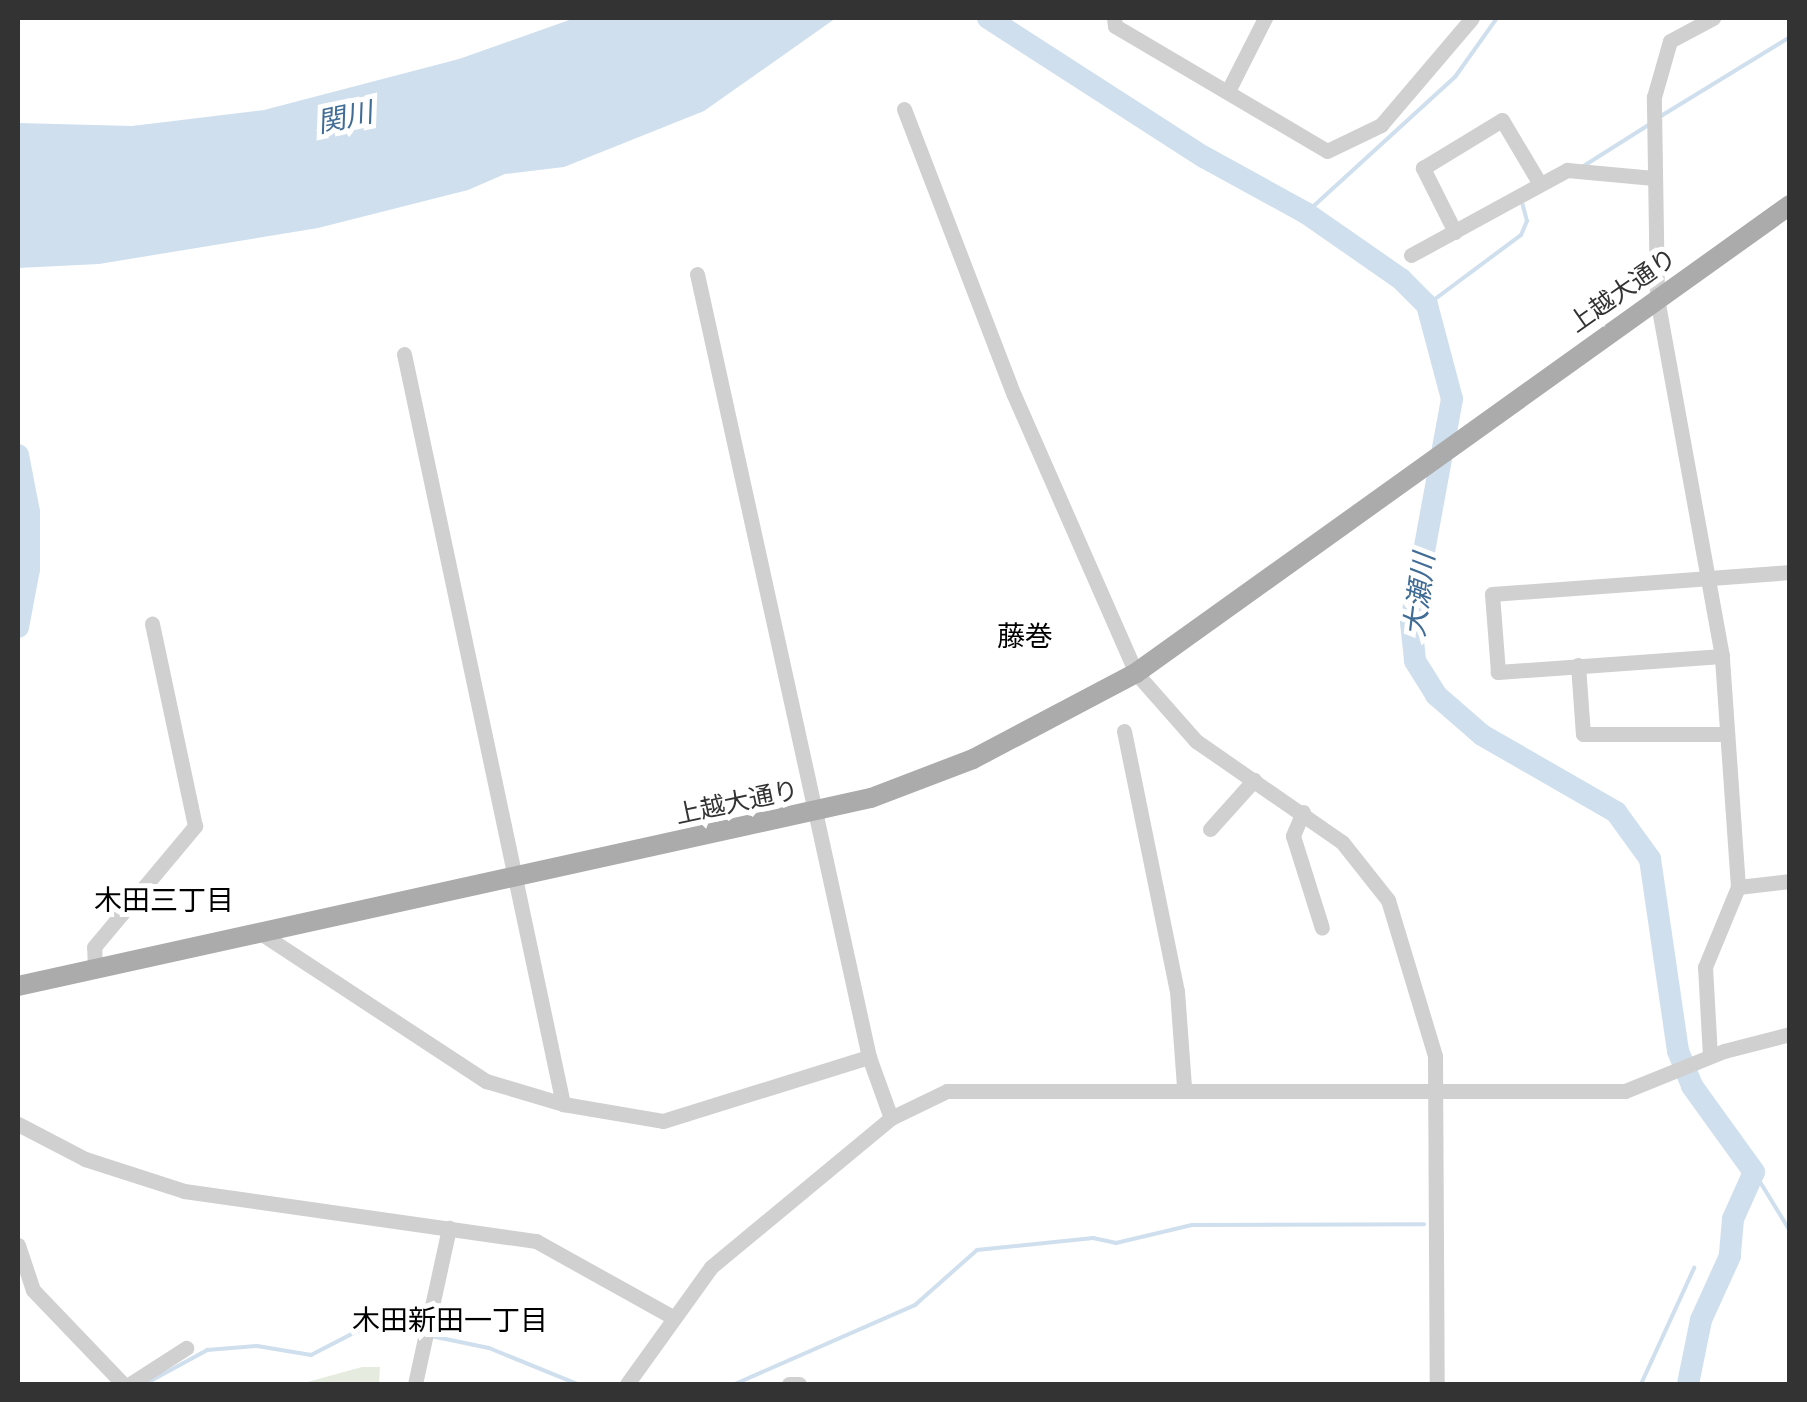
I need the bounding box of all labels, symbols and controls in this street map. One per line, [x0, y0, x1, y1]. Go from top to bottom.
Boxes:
water label: 関川 [314, 96, 376, 140]
street label: 上越大通り [1563, 243, 1683, 339]
water label: 大瀬川 [1398, 551, 1442, 639]
district label: 藤巻 [997, 620, 1053, 654]
street label: 上越大通り [673, 775, 801, 831]
district label: 木田三丁目 [94, 884, 234, 918]
district label: 木田新田一丁目 [352, 1304, 548, 1338]

